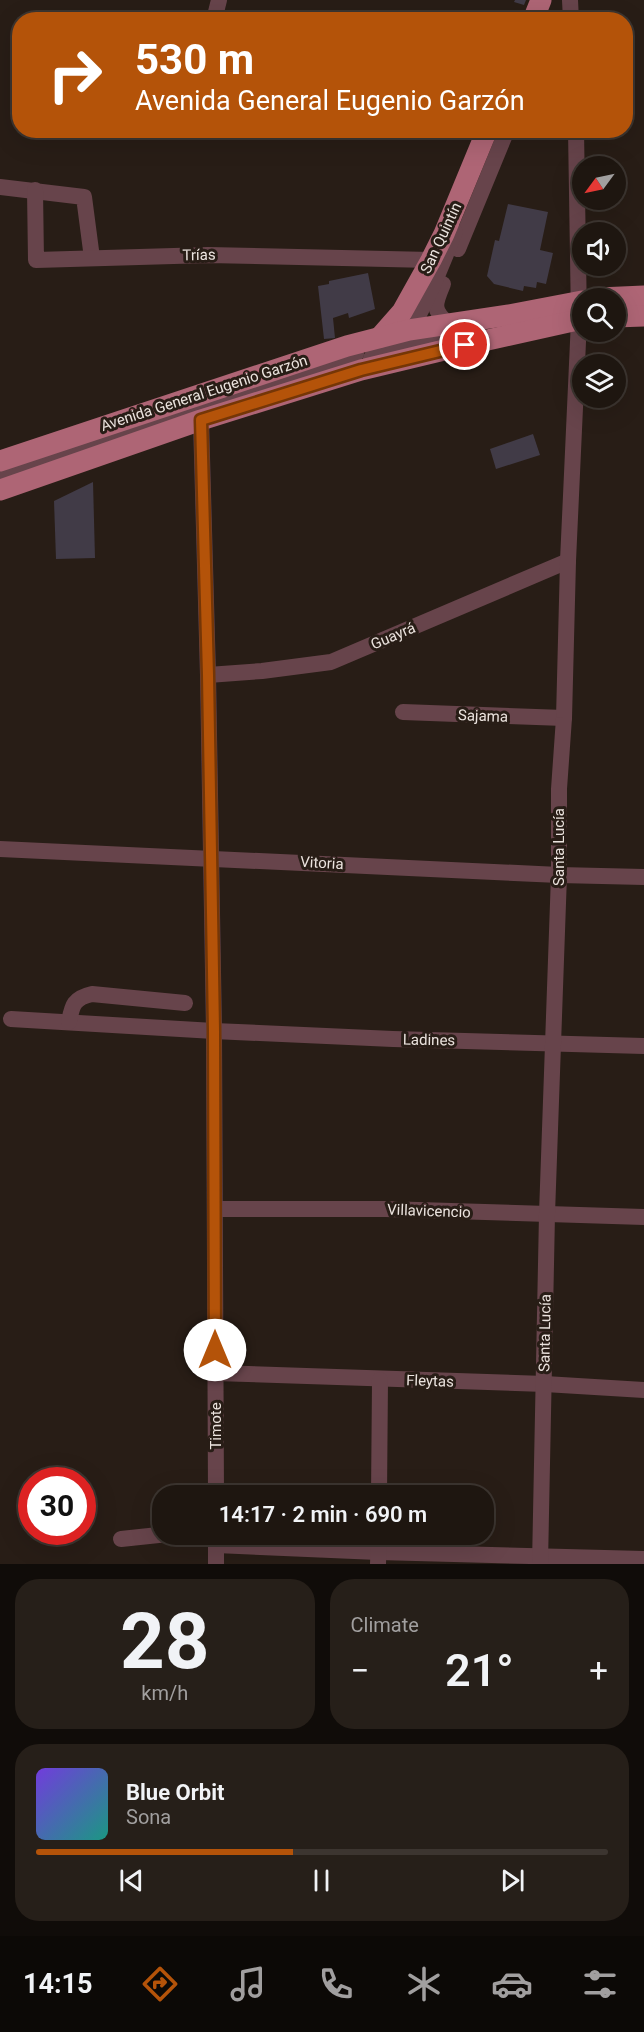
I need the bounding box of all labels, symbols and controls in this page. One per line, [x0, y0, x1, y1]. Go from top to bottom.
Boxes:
text: 530 m [135, 35, 254, 84]
icon: right [36, 36, 114, 114]
text: Avenida General Eugenio Garzón [135, 85, 525, 117]
north arrow [572, 156, 626, 210]
map controls [572, 156, 626, 408]
street label: San Quintín [417, 200, 465, 276]
button: sound [572, 222, 626, 276]
street label: Trías [182, 246, 216, 264]
button: search [572, 288, 626, 342]
pin [439, 319, 490, 370]
icon: arrive [448, 328, 481, 361]
street label: Avenida General Eugenio Garzón [98, 351, 310, 435]
button: layers [572, 354, 626, 408]
street label: Guayrá [368, 619, 418, 653]
street label: Sajama [458, 706, 508, 726]
street label: Santa Lucía [550, 808, 568, 886]
street label: Vitoria [300, 853, 344, 873]
street label: Ladines [403, 1031, 455, 1049]
street label: Villavicencio [387, 1201, 471, 1221]
street label: Santa Lucía [535, 1294, 555, 1372]
position arrow [183, 1318, 247, 1382]
street label: Fleytas [406, 1371, 454, 1391]
street label: Timote [207, 1402, 225, 1450]
speed limit sign: 30 [18, 1467, 96, 1545]
text: 14:17 · 2 min · 690 m [219, 1502, 427, 1527]
text: 28 [120, 1596, 210, 1687]
text: Climate [351, 1613, 419, 1637]
text: 21° [445, 1644, 514, 1697]
text: − [351, 1651, 369, 1690]
text: + [589, 1651, 608, 1690]
text: km/h [141, 1681, 188, 1705]
text: Blue Orbit [126, 1780, 224, 1805]
text: Sona [126, 1805, 171, 1829]
icon: previous [115, 1864, 148, 1897]
icon: pause [305, 1864, 338, 1897]
icon: next [496, 1864, 529, 1897]
icon: directions [139, 1963, 181, 2005]
icon: music [227, 1963, 269, 2005]
icon: phone [315, 1963, 357, 2005]
icon: climate [403, 1963, 445, 2005]
icon: car [491, 1963, 533, 2005]
icon: filters [579, 1963, 621, 2005]
text: 14:15 [23, 1968, 93, 2000]

